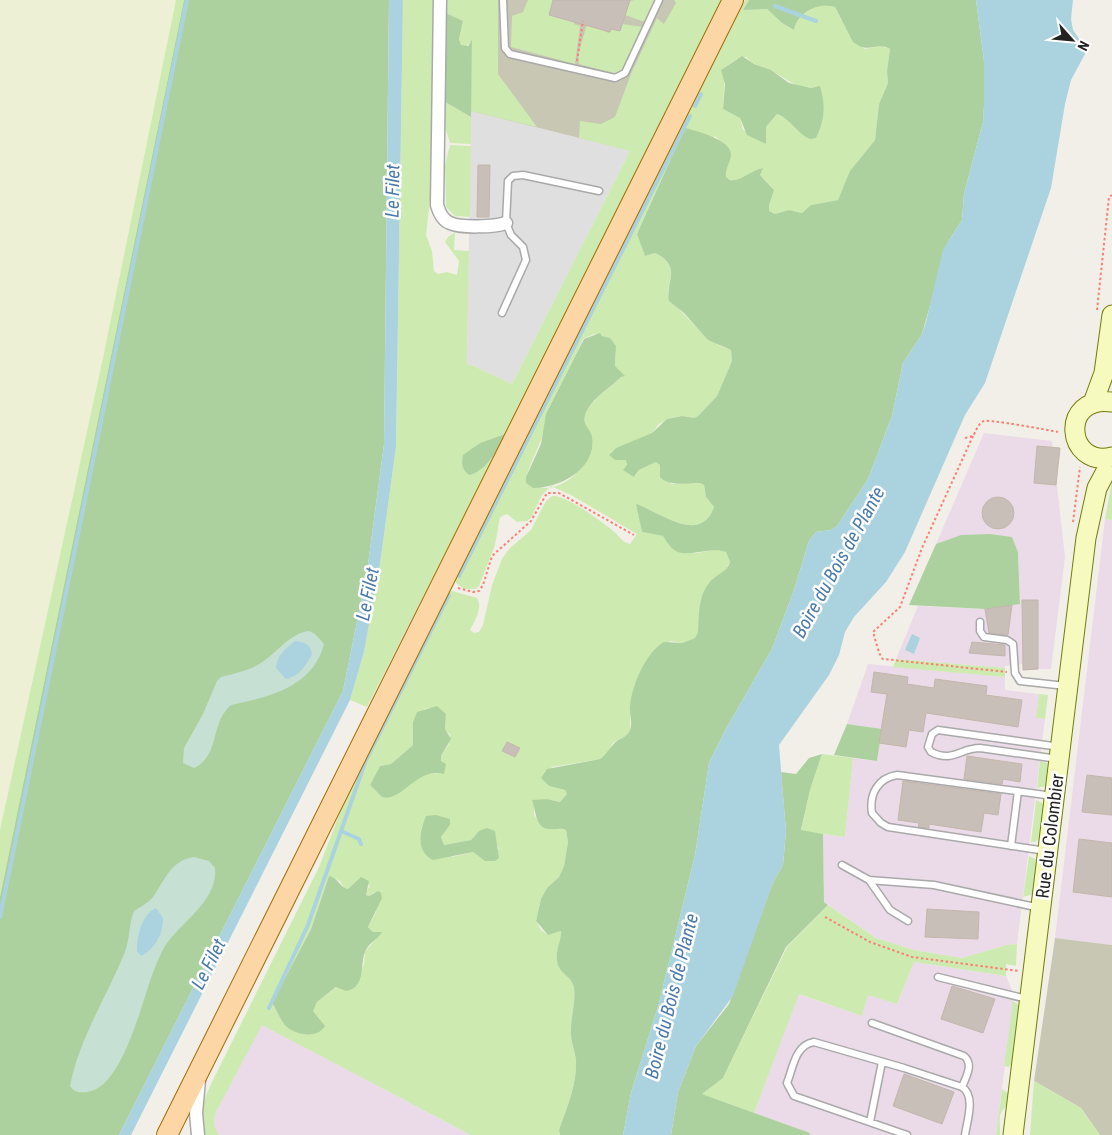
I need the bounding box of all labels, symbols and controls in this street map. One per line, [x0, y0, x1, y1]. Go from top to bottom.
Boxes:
north arrow [1047, 15, 1097, 65]
text: N [1075, 38, 1093, 53]
water label: Le Filet [381, 164, 404, 218]
water label: Boire du Bois de Plante [787, 483, 889, 642]
water label: Le Filet [351, 565, 384, 622]
street label: Rue du Colombier [1031, 772, 1068, 899]
water label: Boire du Bois de Plante [640, 911, 703, 1081]
water label: Le Filet [186, 935, 231, 993]

